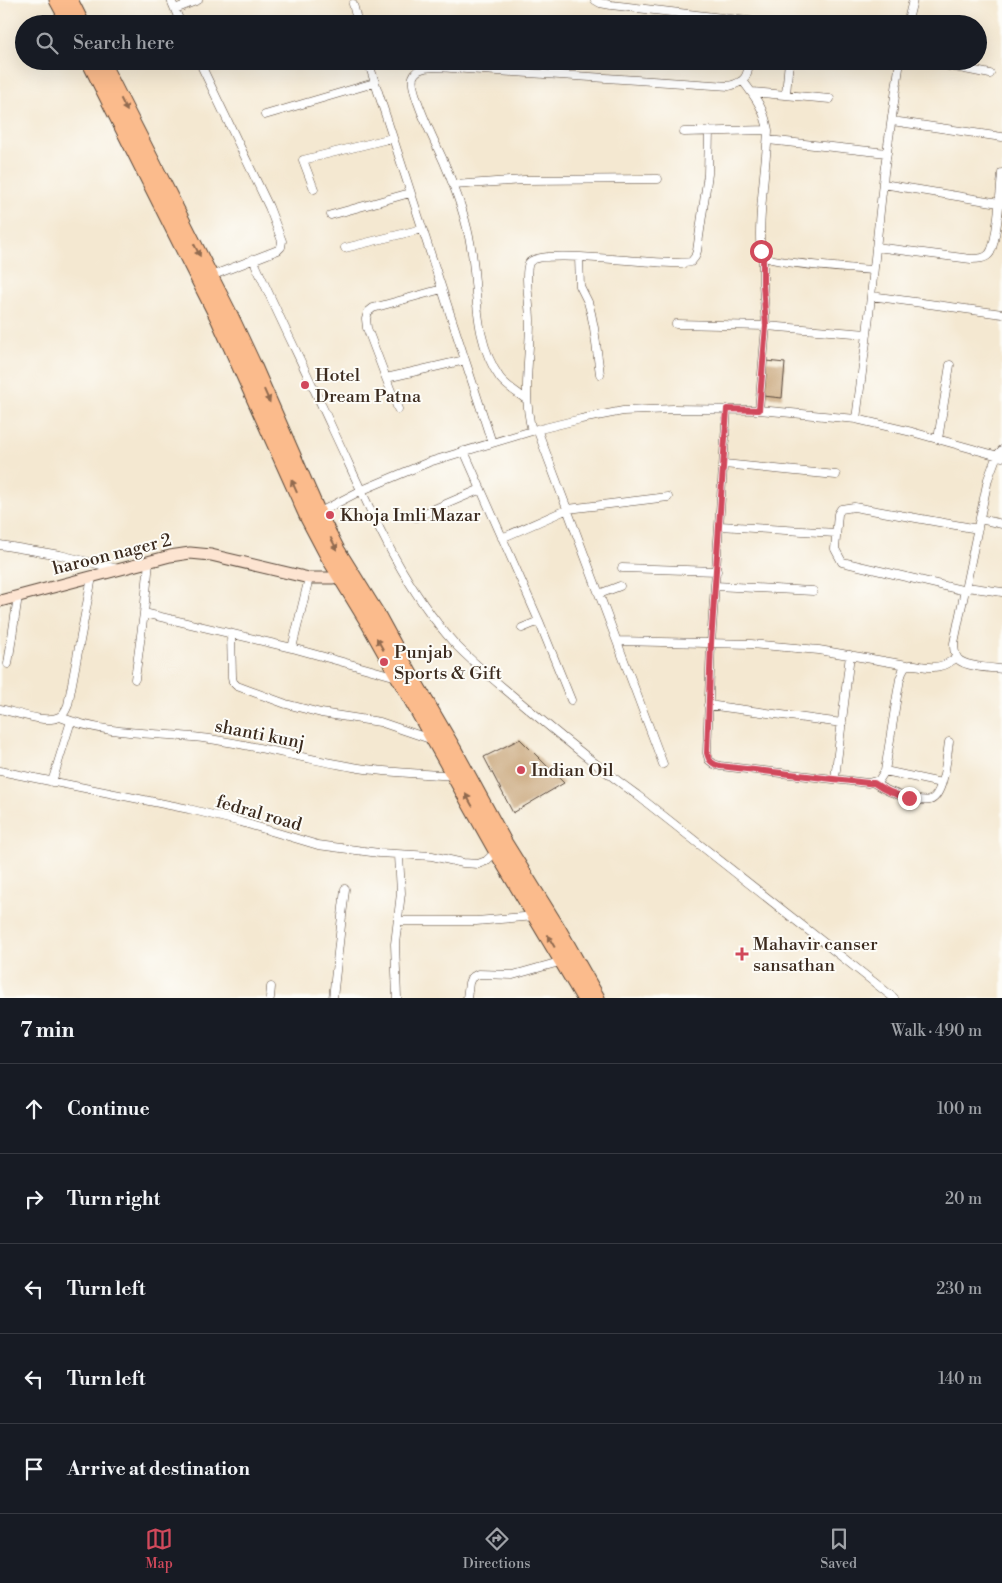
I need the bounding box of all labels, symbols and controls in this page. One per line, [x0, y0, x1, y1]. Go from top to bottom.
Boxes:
search box [15, 15, 987, 70]
icon: search [33, 29, 61, 57]
text: Search here [73, 31, 174, 55]
one-way arrow [120, 97, 128, 112]
route start [750, 240, 773, 263]
one-way arrow [193, 242, 201, 257]
place label: Hotel Dream Patna [315, 364, 422, 408]
marker: Hotel Dream Patna [299, 379, 311, 391]
one-way arrow [263, 389, 271, 403]
one-way arrow [290, 479, 298, 493]
place label: Khoja Imli Mazar [340, 504, 481, 527]
marker: Khoja Imli Mazar [324, 509, 336, 521]
street label: haroon nager 2 [50, 529, 174, 580]
one-way arrow [330, 537, 338, 551]
one-way arrow [376, 637, 385, 650]
place label: Punjab Sports & Gift [394, 641, 503, 685]
marker: Punjab Sports & Gift [378, 656, 390, 668]
street label: shanti kunj [213, 714, 307, 754]
place label: Indian Oil [531, 759, 614, 782]
marker: Indian Oil [515, 764, 527, 776]
route end [898, 787, 921, 810]
street label: fedral road [213, 790, 305, 837]
one-way arrow [465, 793, 473, 808]
one-way arrow [547, 933, 555, 948]
place label: Mahavir canser sansathan [753, 933, 878, 977]
marker: Mahavir canser sansathan [735, 947, 749, 961]
text: 7 min [20, 1018, 74, 1044]
text: Walk · 490 m [891, 1021, 982, 1041]
icon: ahead [20, 1095, 48, 1123]
text: Continue [67, 1097, 150, 1121]
text: 100 m [937, 1099, 982, 1119]
icon: right [20, 1185, 48, 1213]
text: Turn right [67, 1187, 160, 1211]
text: 20 m [945, 1189, 982, 1209]
icon: left [20, 1275, 48, 1303]
text: Turn left [67, 1277, 146, 1301]
text: 230 m [936, 1279, 982, 1299]
icon: left [20, 1365, 48, 1393]
text: Turn left [67, 1367, 146, 1391]
text: 140 m [938, 1369, 982, 1389]
icon: arrive [20, 1455, 48, 1483]
text: Arrive at destination [67, 1457, 250, 1481]
tab: Map [145, 1525, 173, 1573]
tab: Directions [463, 1525, 530, 1573]
tab: Saved [820, 1525, 857, 1573]

